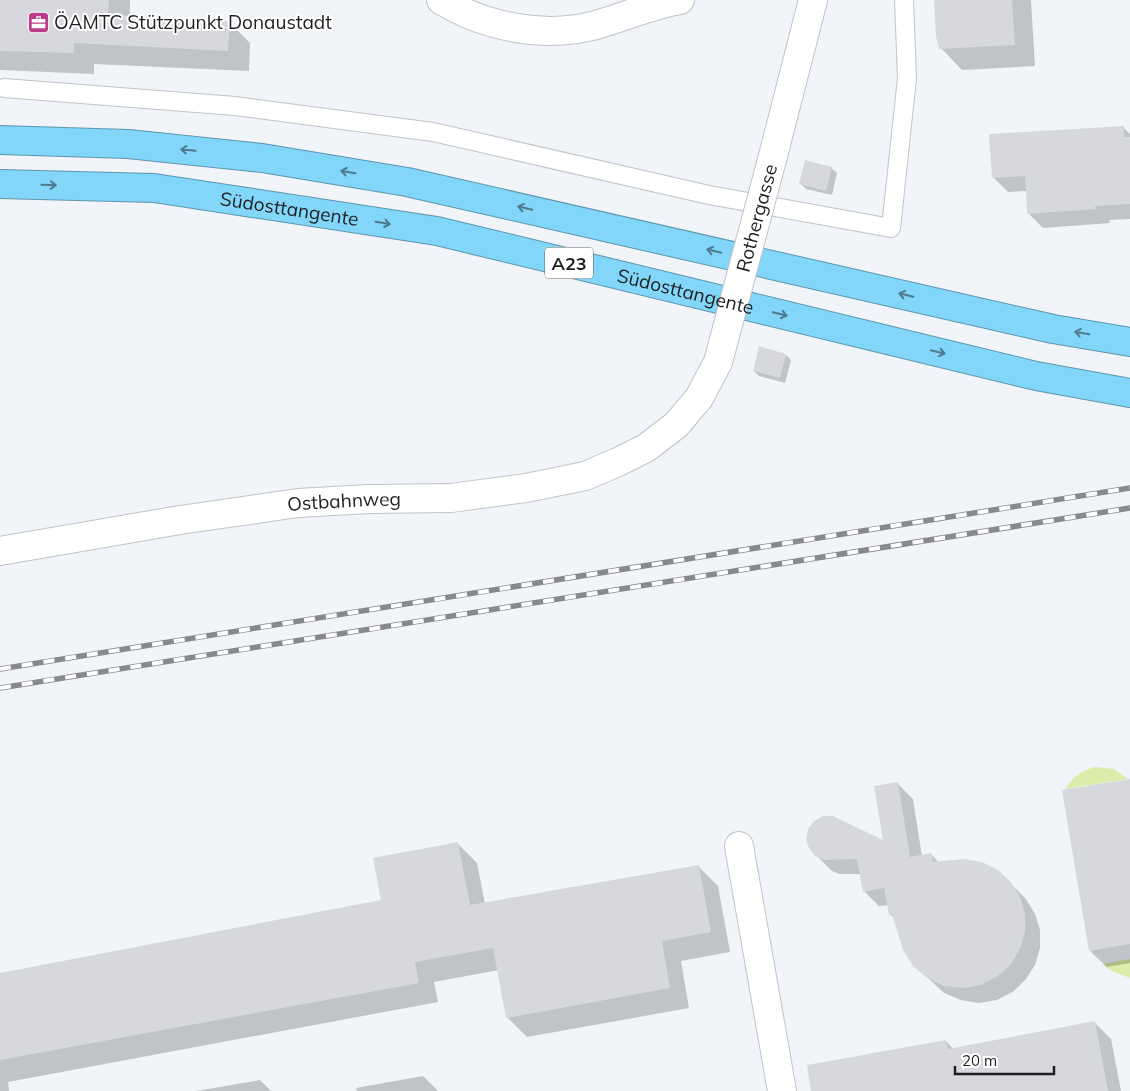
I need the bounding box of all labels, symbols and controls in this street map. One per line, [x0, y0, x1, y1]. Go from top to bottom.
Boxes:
office icon: ÖAMTC Stützpunkt Donaustadt [26, 10, 50, 34]
place label: ÖAMTC Stützpunkt Donaustadt [54, 10, 332, 34]
one-way arrow [180, 145, 196, 155]
street label: Rothergasse [731, 161, 782, 275]
one-way arrow [341, 167, 357, 177]
one-way arrow [40, 180, 56, 190]
street label: Südosttangente [218, 186, 360, 231]
one-way arrow [517, 203, 533, 212]
one-way arrow [375, 218, 391, 228]
one-way arrow [706, 246, 722, 255]
road number: A23 [545, 248, 593, 278]
street label: Südosttangente [615, 263, 756, 319]
one-way arrow [899, 290, 915, 299]
one-way arrow [772, 310, 788, 319]
one-way arrow [1074, 328, 1090, 338]
one-way arrow [930, 348, 946, 357]
street label: Ostbahnweg [286, 487, 401, 516]
scale bar [955, 1044, 1054, 1076]
text: 20 m [962, 1051, 997, 1070]

